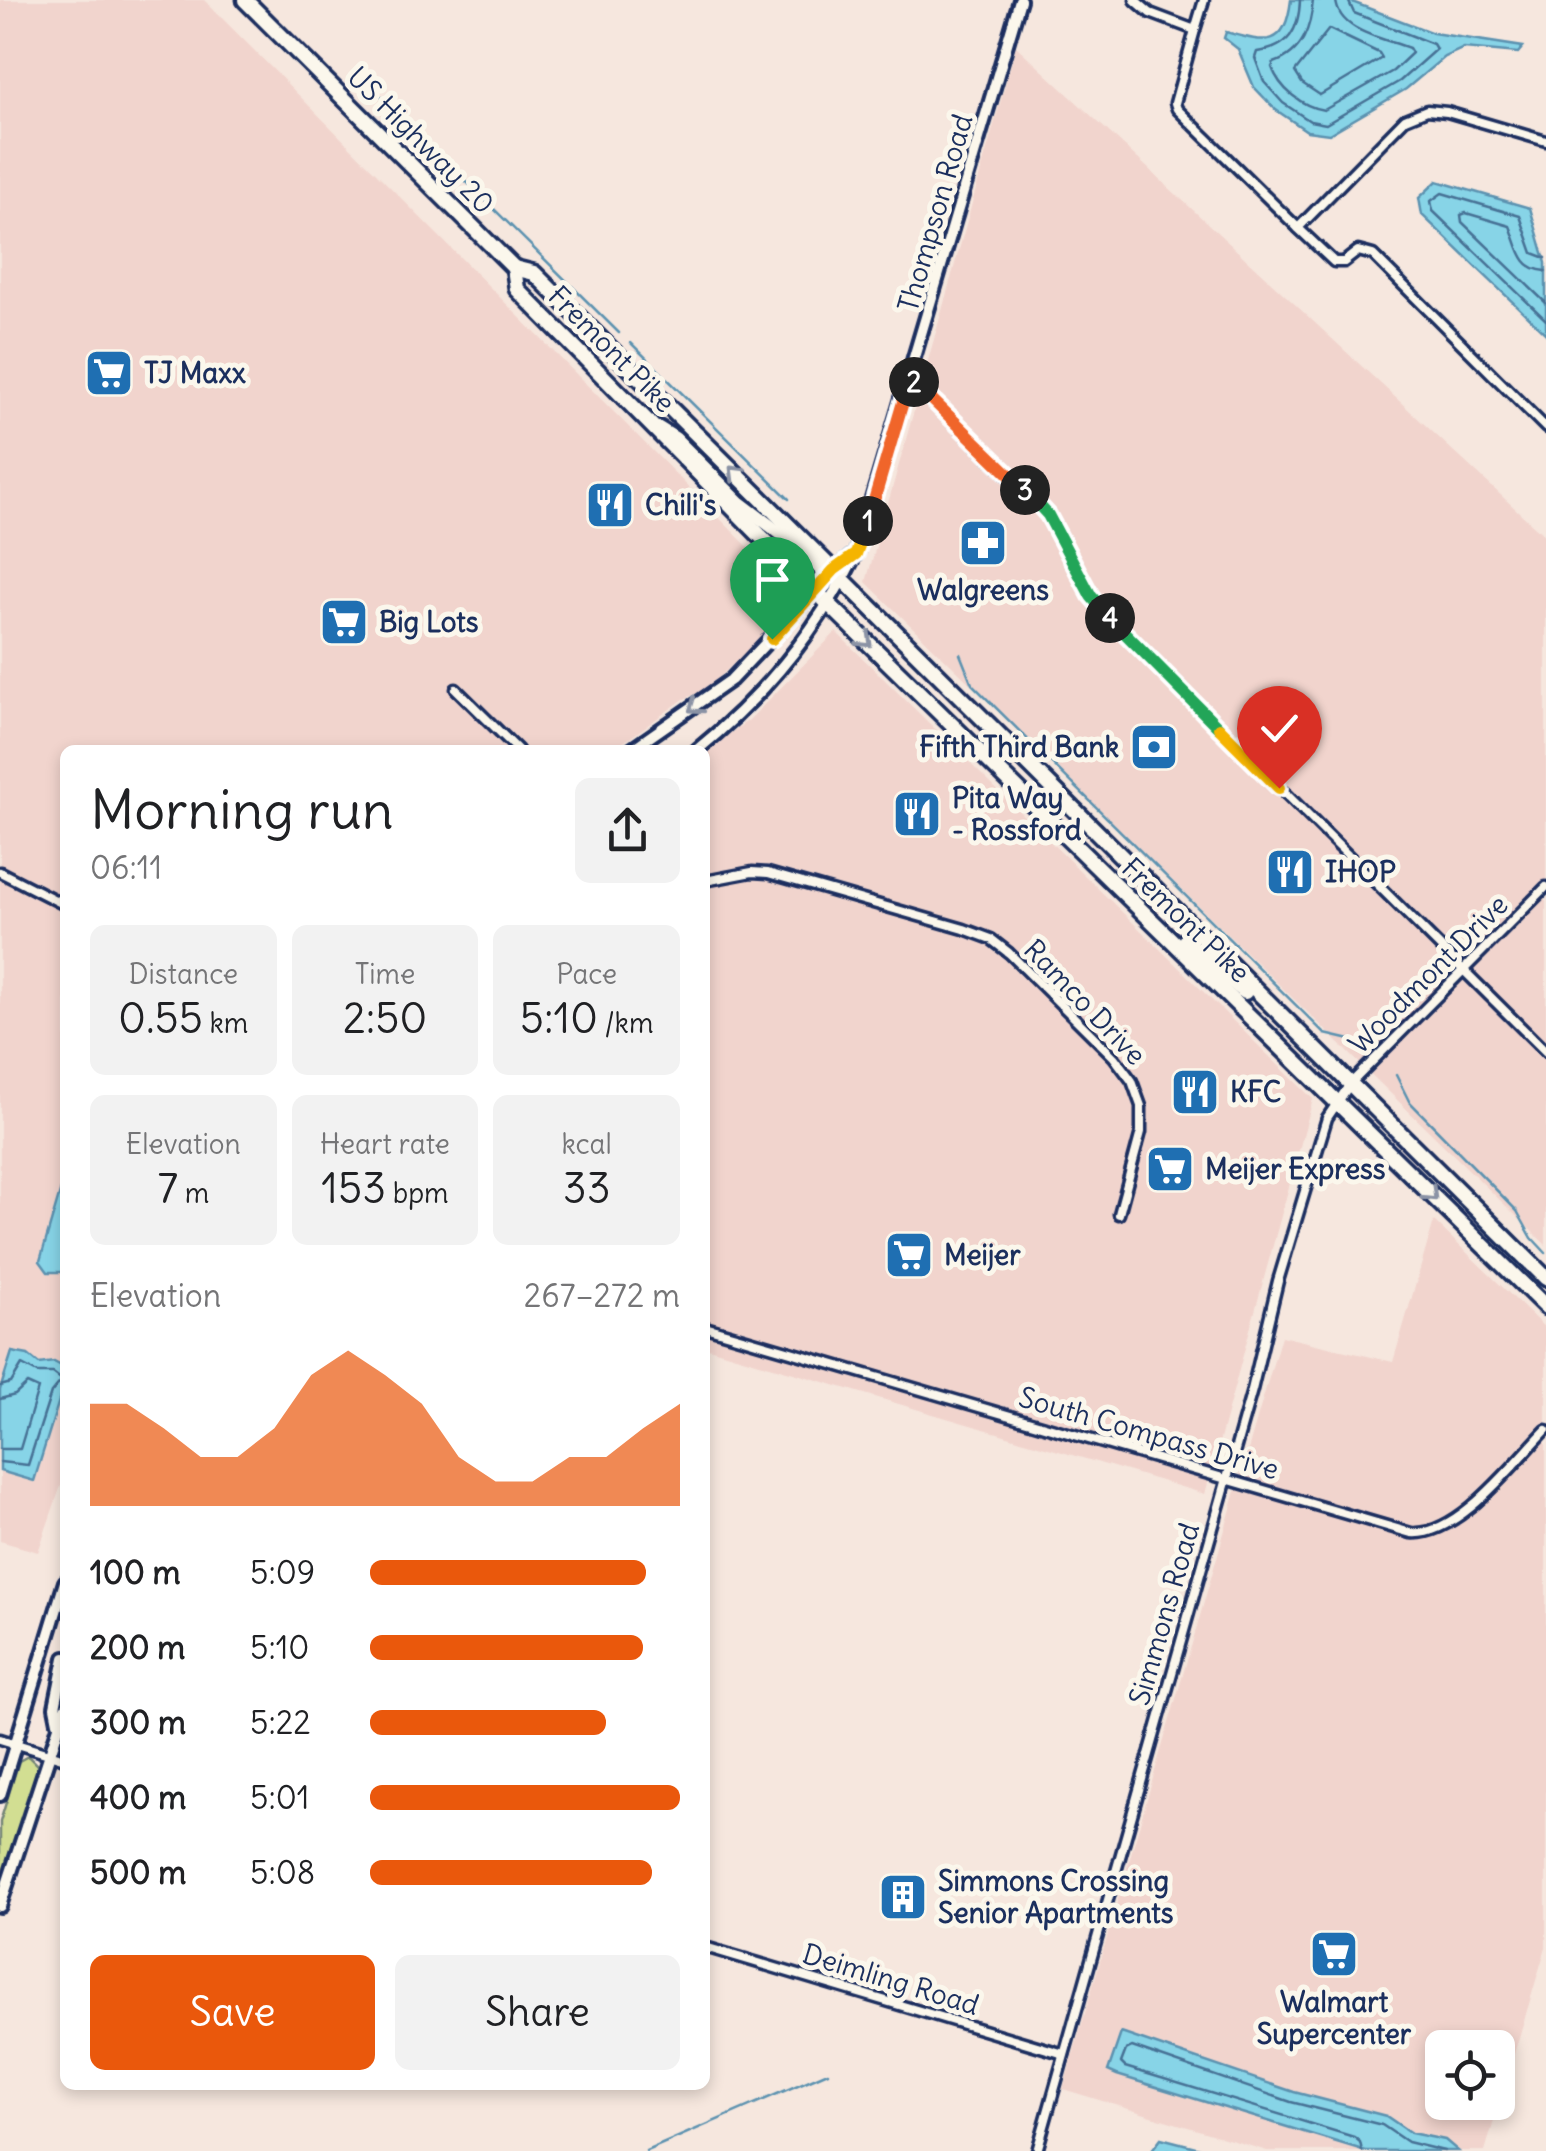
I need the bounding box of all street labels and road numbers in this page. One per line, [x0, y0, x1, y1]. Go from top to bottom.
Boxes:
street label: US Highway 20 [340, 59, 502, 221]
street label: Thompson Road [890, 110, 980, 316]
street label: Fremont Pike [541, 278, 683, 420]
street label: Fremont Pike [1114, 850, 1258, 990]
street label: Woodmont Drive [1341, 887, 1515, 1061]
street label: Ramco Drive [1016, 932, 1154, 1072]
street label: South Compass Drive [1015, 1379, 1283, 1487]
street label: Simmons Road [1121, 1519, 1207, 1709]
street label: Deimling Road [798, 1935, 984, 2023]

